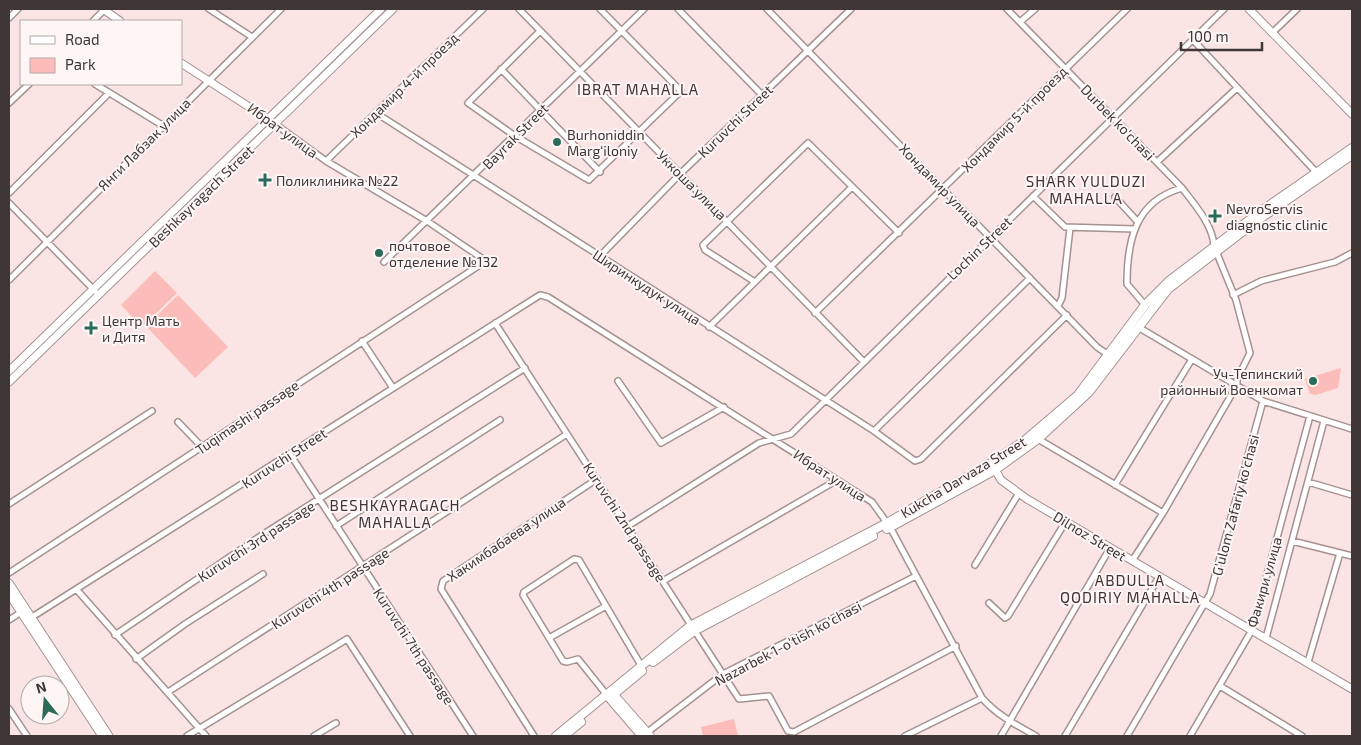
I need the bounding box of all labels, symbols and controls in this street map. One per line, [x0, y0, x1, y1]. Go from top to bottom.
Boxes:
legend [20, 20, 182, 85]
scale bar [1181, 20, 1262, 52]
text: 100 m [1188, 27, 1229, 45]
street label: Хондамир 4-й проезд [346, 29, 462, 141]
text: Road [65, 30, 100, 48]
text: Park [65, 55, 96, 73]
street label: Хондамир 5-й проезд [958, 63, 1070, 175]
district label: IBRAT MAHALLA [577, 80, 699, 98]
street label: Durbek ko'chasi [1077, 80, 1159, 164]
street label: Kuruvchi Street [694, 81, 776, 161]
street label: Янги Лабзак улица [94, 94, 194, 194]
street label: Ибрат улица [245, 99, 321, 161]
street label: Bayrak Street [479, 100, 551, 172]
place label: Burhoniddin Marg‘iloniy [567, 126, 645, 159]
marker: Burhoniddin Marg‘iloniy [551, 136, 563, 148]
street label: Хондамир улица [896, 140, 984, 230]
street label: Beshkayragach Street [145, 141, 257, 251]
street label: Уккоша улица [654, 147, 730, 223]
place label: Поликлиника №22 [276, 172, 398, 189]
district label: SHARK YULDUZI MAHALLA [1026, 172, 1146, 207]
marker: Поликлиника №22 [258, 173, 272, 187]
place label: NevroServis diagnostic clinic [1226, 200, 1328, 233]
marker: NevroServis diagnostic clinic [1208, 209, 1222, 223]
street label: Lochin Street [943, 213, 1015, 283]
place label: почтовое отделение №132 [389, 237, 498, 270]
street label: Ширинкудук улица [590, 246, 704, 328]
marker: почтовое отделение №132 [373, 247, 385, 259]
place label: Центр Мать и Дитя [102, 312, 180, 345]
marker: Центр Мать и Дитя [84, 321, 98, 335]
place label: Уч-Тепинский районный Военкомат [1160, 365, 1303, 398]
marker: Уч-Тепинский районный Военкомат [1307, 375, 1319, 387]
street label: Tuqimashi passage [192, 376, 302, 458]
street label: Kuruvchi Street [238, 424, 330, 492]
street label: G'ulom Zafariy ko'chasi [1208, 432, 1262, 578]
street label: Kukcha Darvaza Street [897, 433, 1029, 521]
street label: Ибрат улица [791, 445, 869, 505]
street label: Kuruvchi 2nd passage [580, 459, 670, 585]
street label: Хакимбабаева улица [443, 493, 569, 585]
district label: BESHKAYRAGACH MAHALLA [330, 496, 460, 531]
street label: Kuruvchi 3rd passage [194, 497, 318, 585]
street label: Dilnoz Street [1050, 508, 1130, 564]
street label: Факири улица [1243, 535, 1285, 629]
street label: Kuruvchi 4th passage [268, 544, 392, 632]
district label: ABDULLA QODIRIY MAHALLA [1060, 571, 1200, 607]
street label: Kuruvchi 7th passage [370, 585, 458, 707]
street label: Nazarbek 1-o'tish ko'chasi [712, 597, 864, 689]
north arrow [20, 675, 70, 725]
text: N [34, 677, 48, 697]

